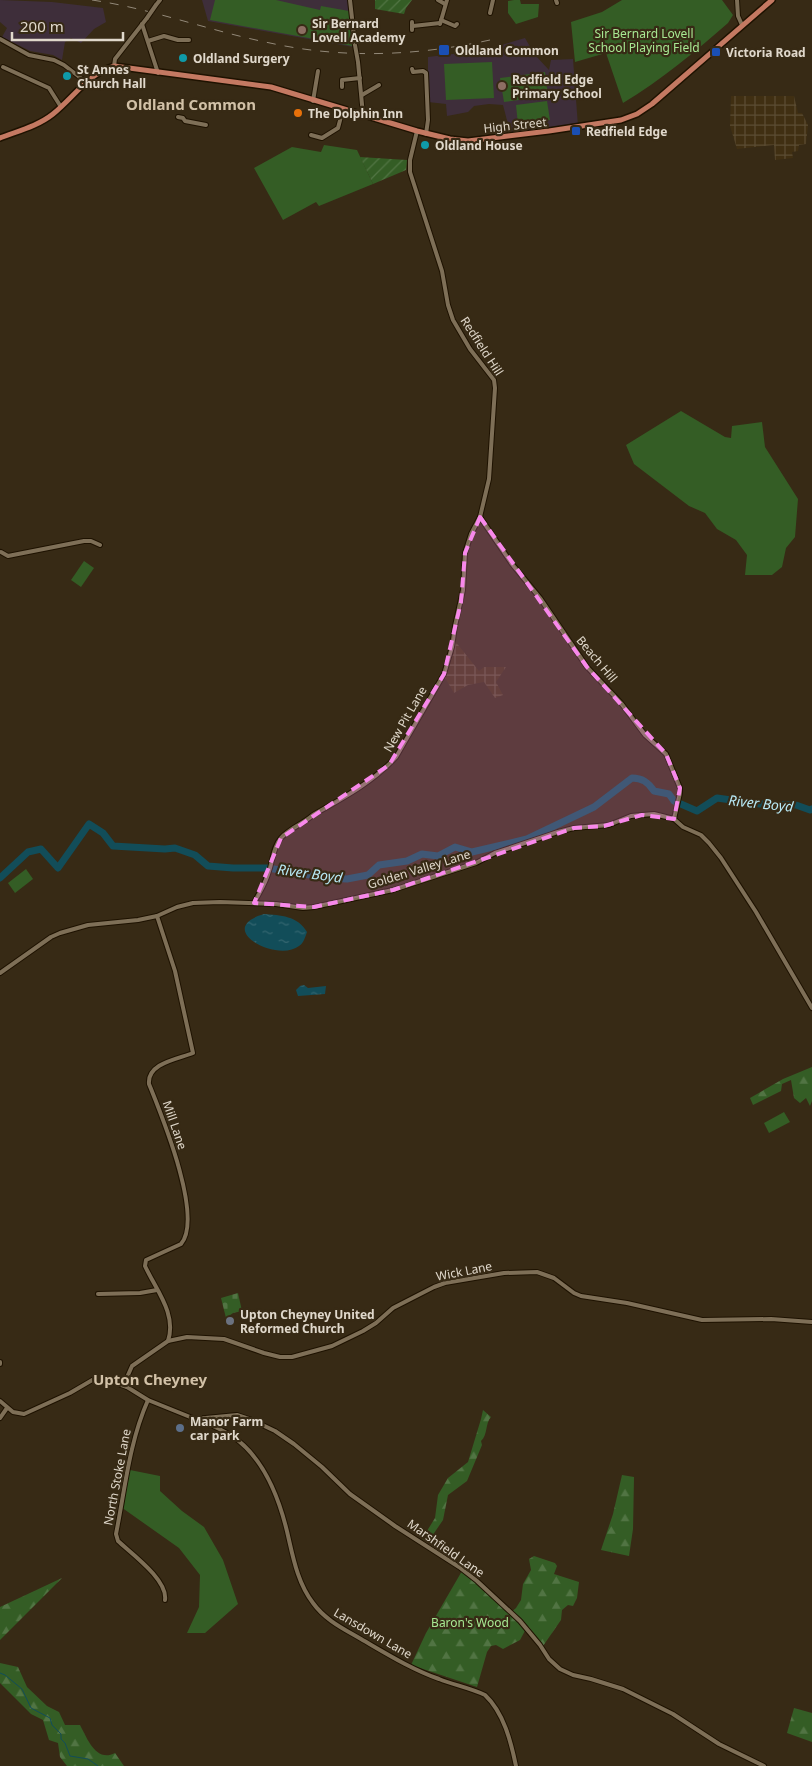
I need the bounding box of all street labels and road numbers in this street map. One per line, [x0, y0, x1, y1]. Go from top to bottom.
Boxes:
street label: High Street [483, 113, 548, 137]
street label: Redfield Hill [457, 313, 507, 379]
street label: Beach Hill [573, 632, 621, 686]
street label: New Pit Lane [379, 683, 431, 755]
street label: Golden Valley Lane [366, 845, 473, 893]
street label: Mill Lane [159, 1098, 191, 1152]
street label: Wick Lane [435, 1257, 494, 1285]
street label: North Stoke Lane [99, 1427, 135, 1527]
street label: Marshfield Lane [404, 1515, 488, 1581]
street label: Lansdown Lane [331, 1604, 415, 1662]

